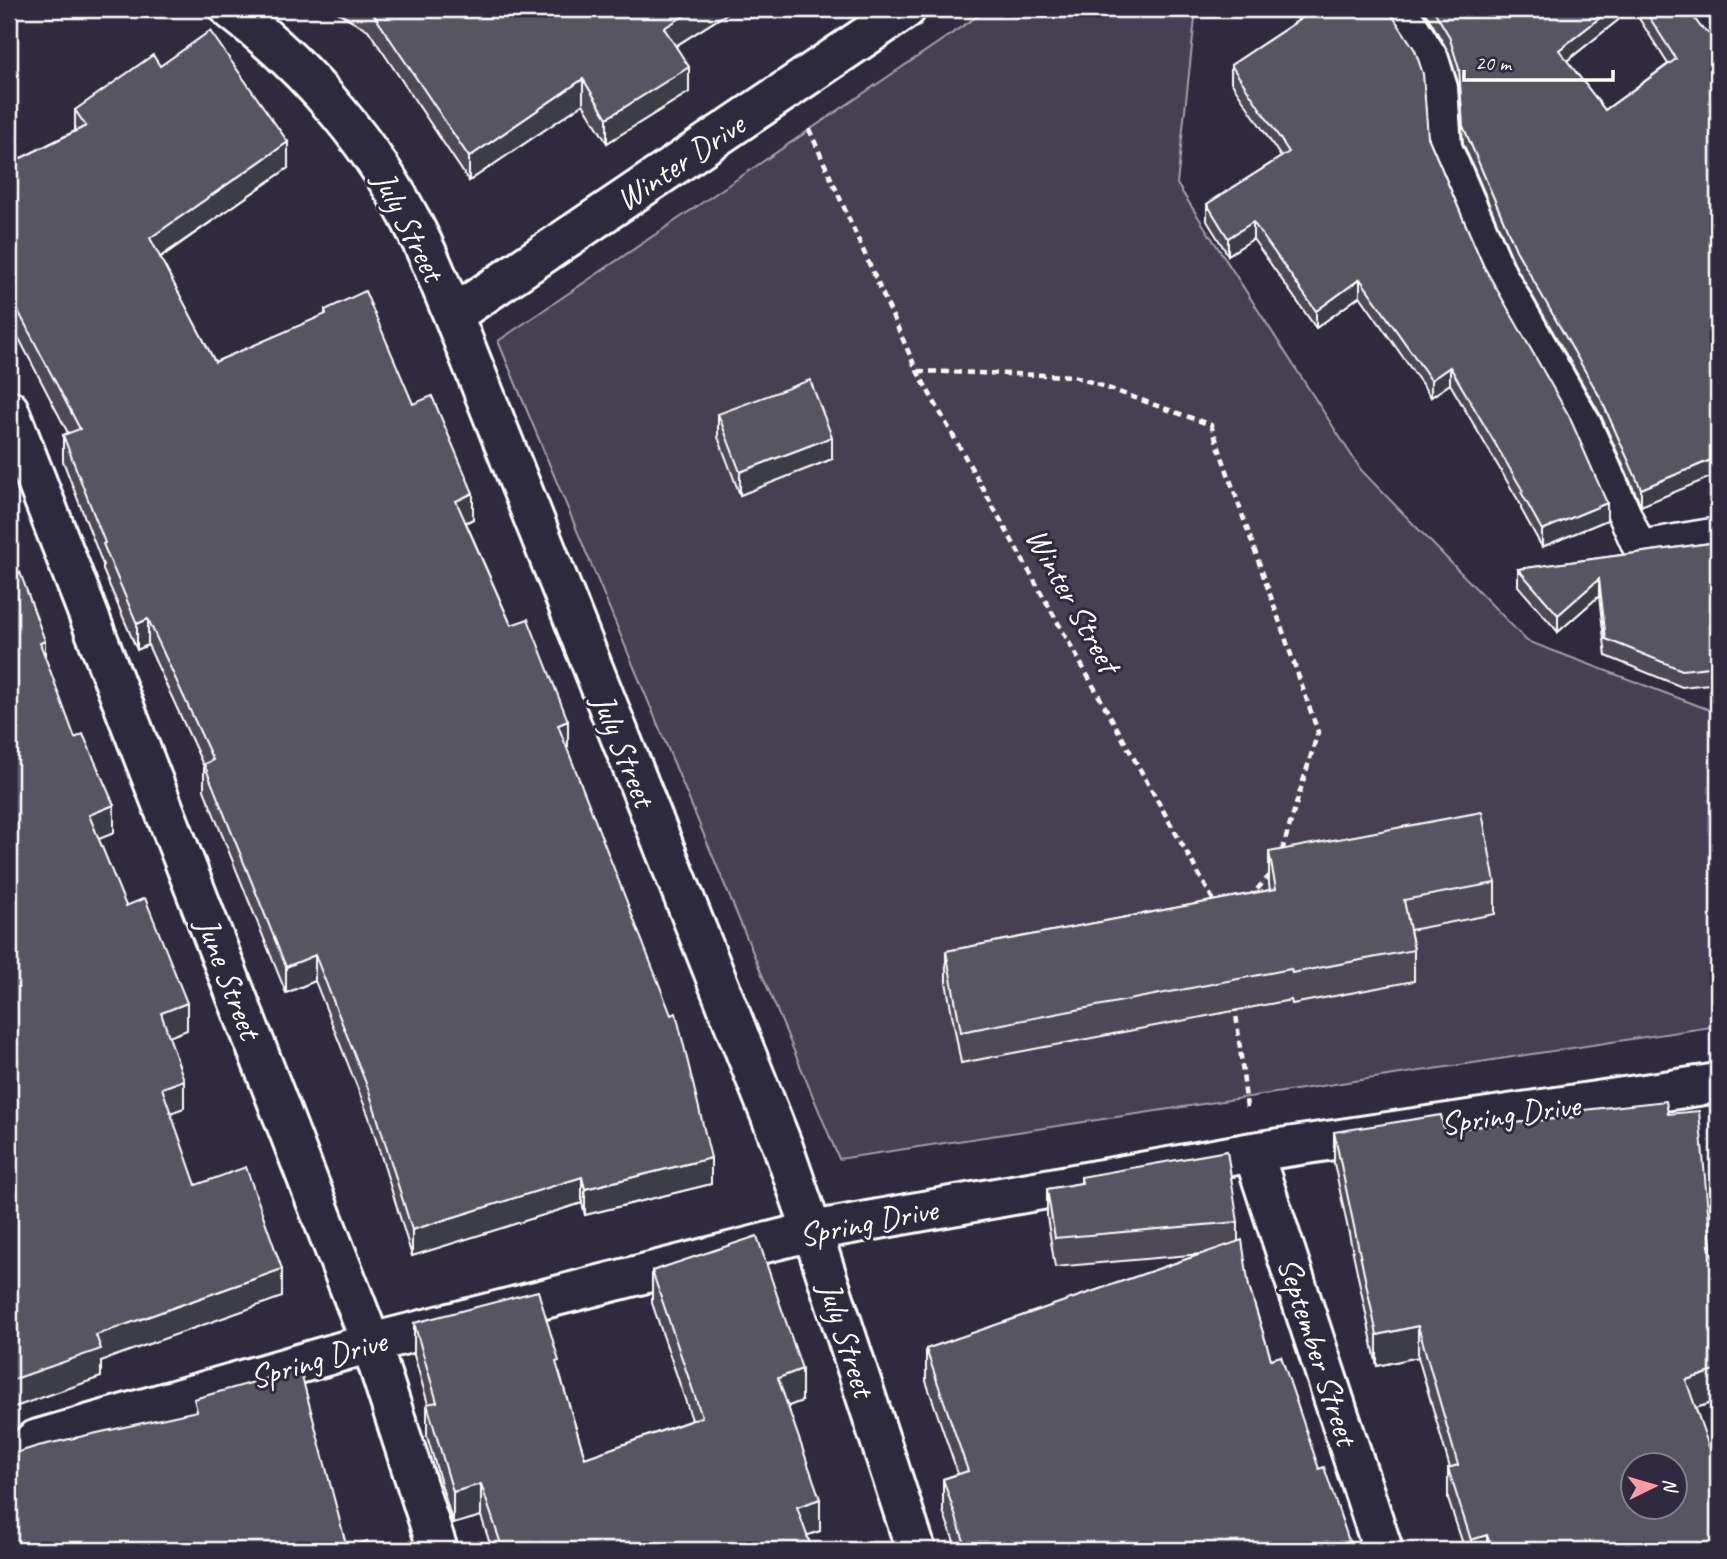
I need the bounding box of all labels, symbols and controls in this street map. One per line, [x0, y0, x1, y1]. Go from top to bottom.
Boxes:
scale bar [1464, 38, 1613, 82]
text: 20 m [1475, 50, 1513, 76]
street label: Winter Drive [608, 102, 754, 220]
street label: July Street [363, 162, 456, 291]
street label: Winter Street [1016, 520, 1132, 683]
street label: July Street [582, 686, 667, 815]
street label: June Street [186, 910, 272, 1047]
street label: Spring Drive [1438, 1083, 1584, 1145]
street label: Spring Drive [795, 1188, 943, 1256]
street label: September Street [1268, 1252, 1369, 1453]
street label: July Street [808, 1274, 886, 1405]
street label: Spring Drive [245, 1319, 393, 1398]
north arrow [1618, 1450, 1688, 1520]
text: N [1657, 1478, 1683, 1495]

